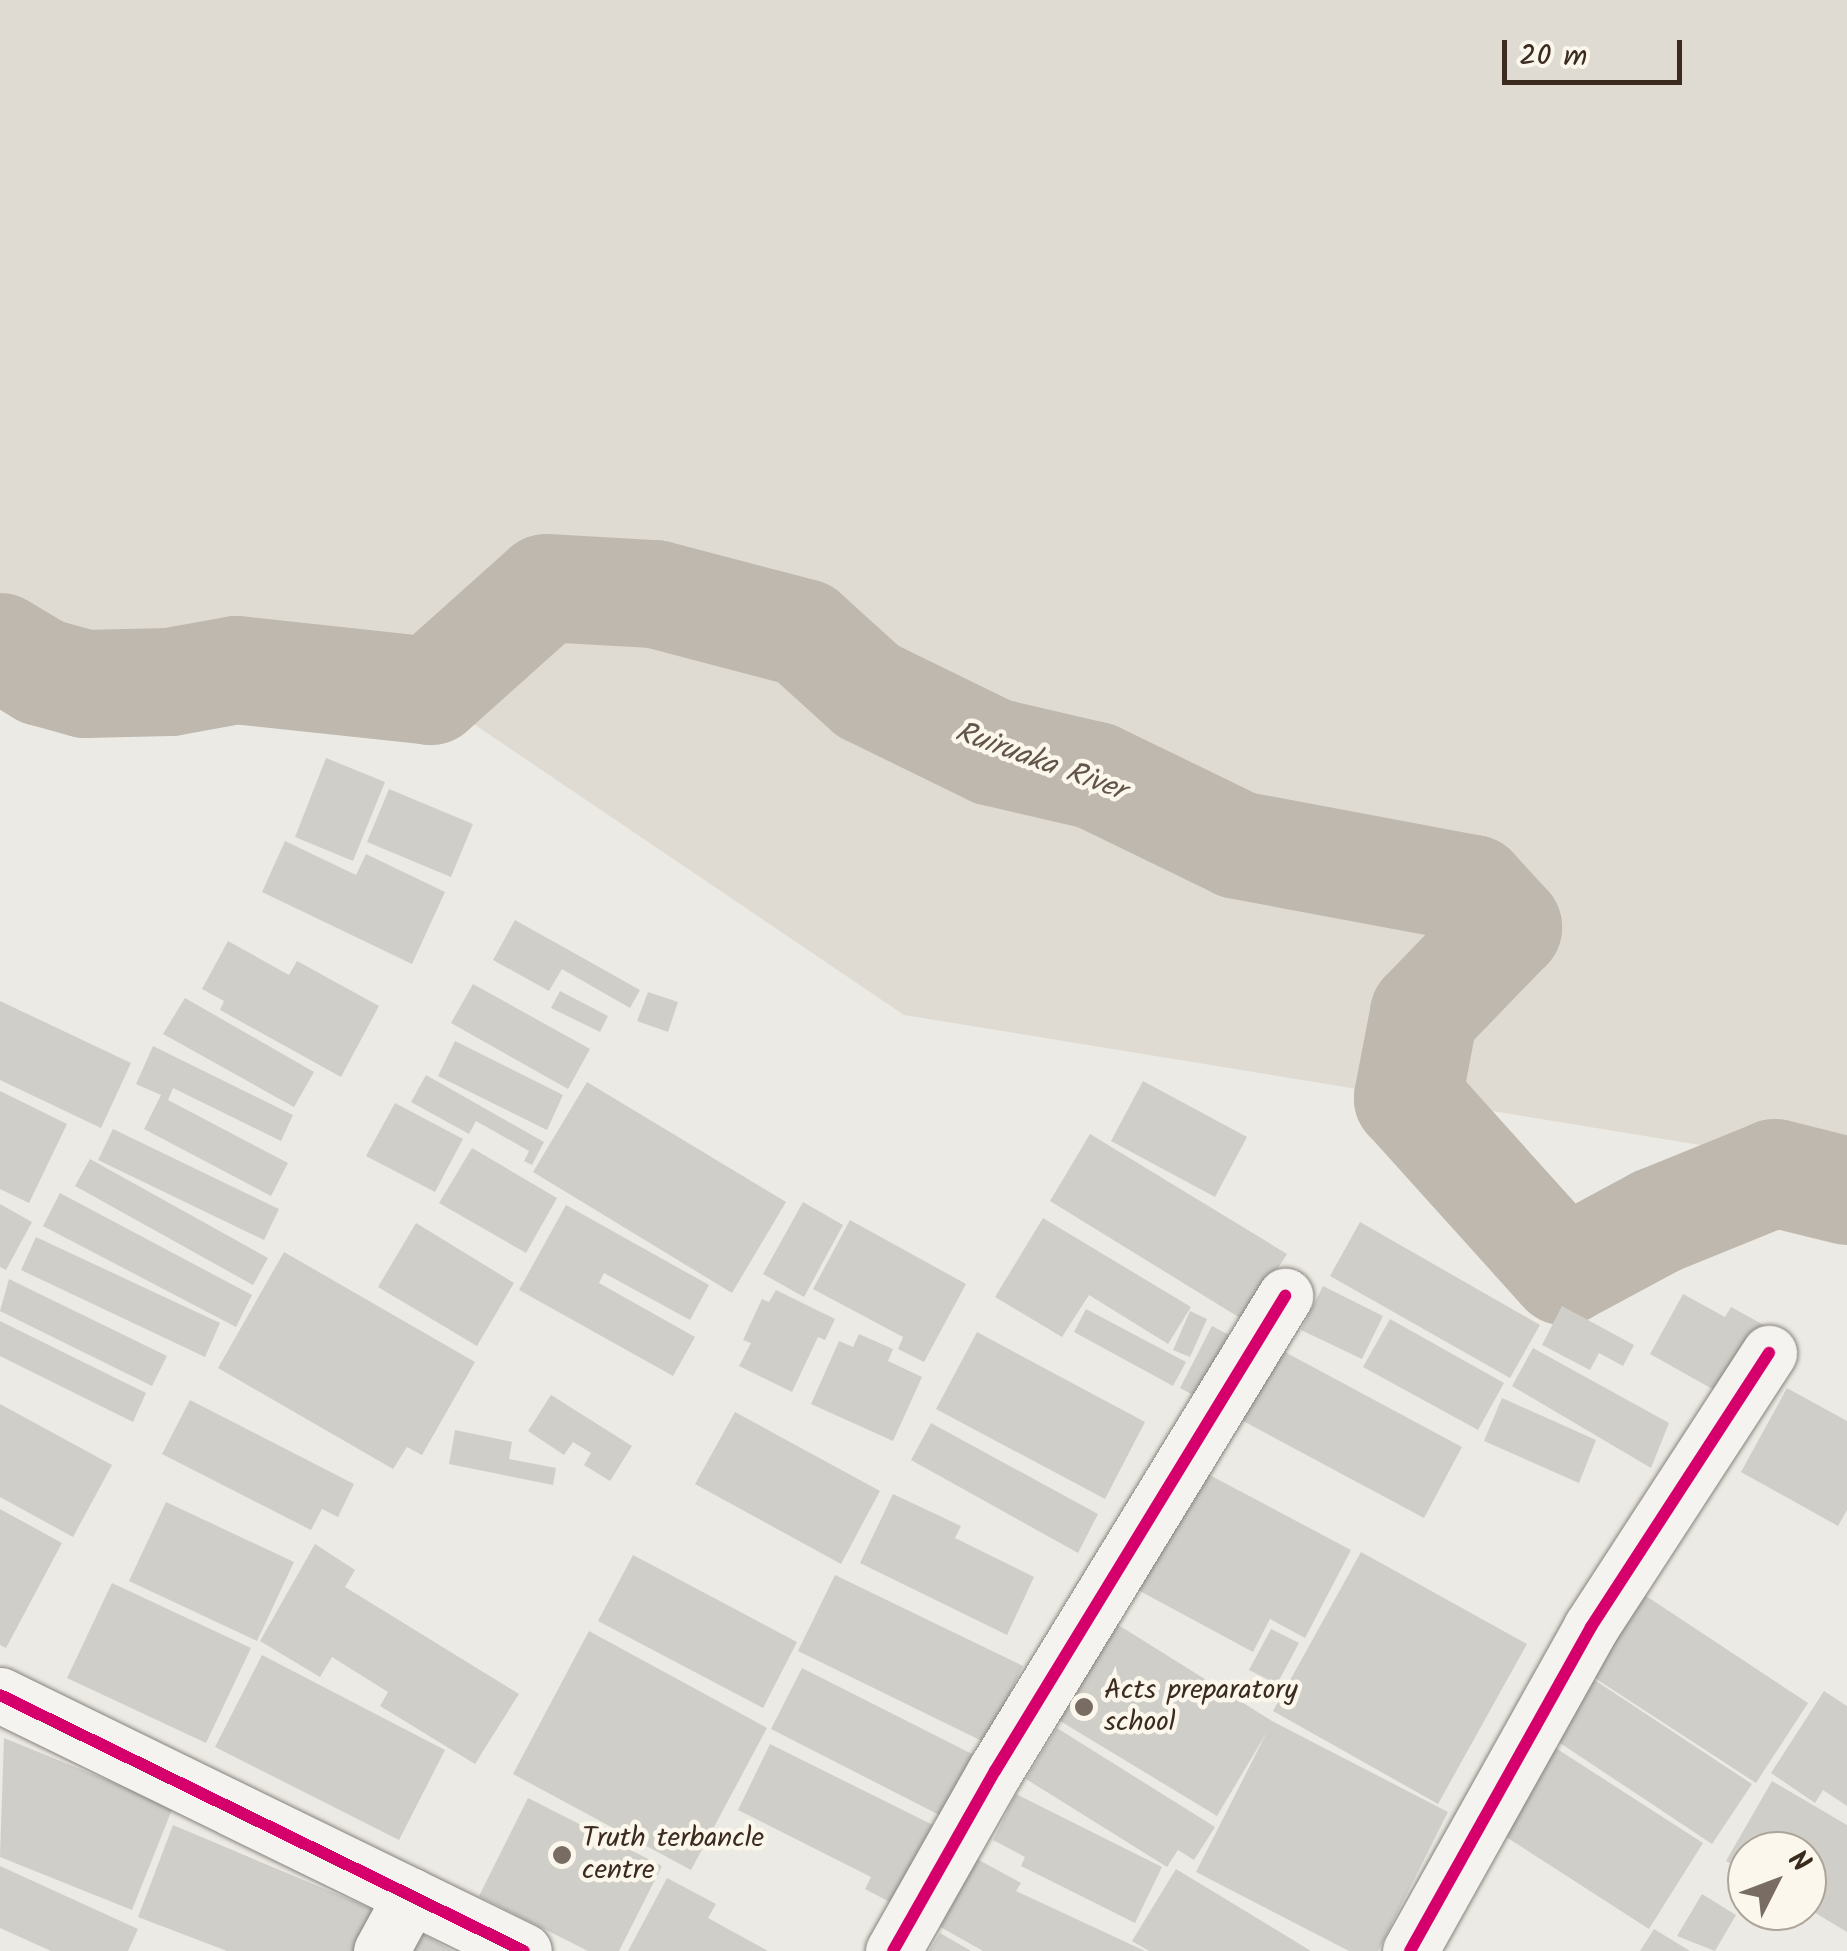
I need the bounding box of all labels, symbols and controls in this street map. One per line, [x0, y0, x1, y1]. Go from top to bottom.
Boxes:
scale bar [1507, 20, 1687, 82]
text: 20 m [1519, 33, 1587, 81]
water label: Ruiruaka River [950, 715, 1130, 809]
place label: Acts preparatory school [1104, 1674, 1298, 1740]
marker: Acts preparatory school [1073, 1696, 1095, 1718]
place label: Truth terbancle centre [582, 1822, 764, 1888]
north arrow [1727, 1831, 1827, 1931]
text: N [1776, 1840, 1821, 1884]
marker: Truth terbancle centre [551, 1844, 573, 1866]

